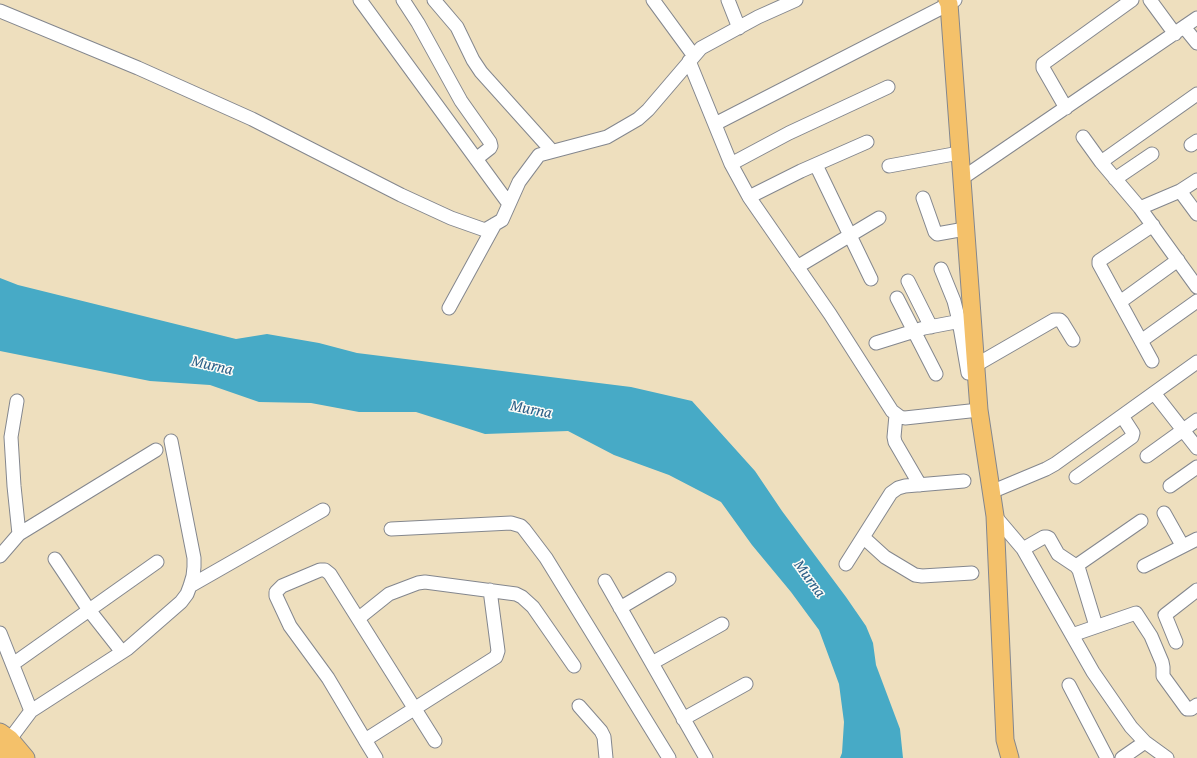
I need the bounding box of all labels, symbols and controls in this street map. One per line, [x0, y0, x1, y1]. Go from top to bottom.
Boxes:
water label: Murna [190, 352, 234, 380]
water label: Murna [509, 397, 553, 423]
water label: Murna [789, 557, 829, 601]

